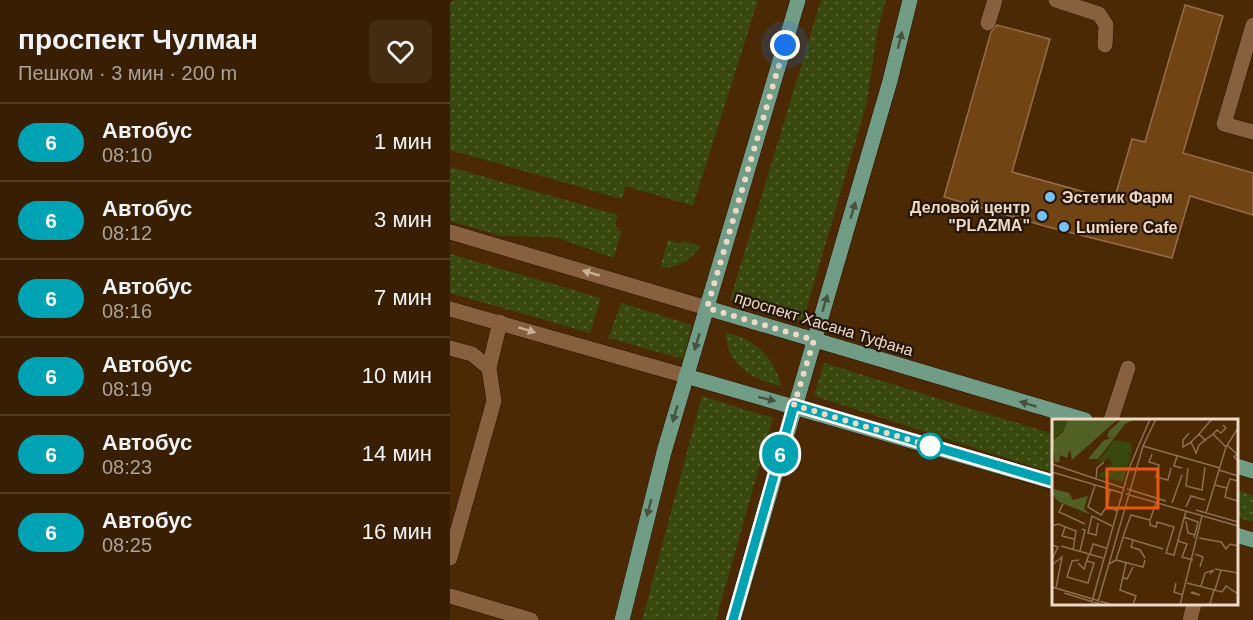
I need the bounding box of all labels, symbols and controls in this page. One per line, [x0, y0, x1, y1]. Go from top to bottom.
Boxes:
button: heart [369, 20, 432, 83]
text: проспект Чулман [18, 24, 258, 55]
your location [770, 30, 800, 60]
one-way arrow [896, 31, 906, 50]
text: Пешком · 3 мин · 200 m [18, 62, 237, 84]
text: Автобус [102, 118, 192, 143]
text: 1 мин [374, 129, 432, 154]
text: 6 [45, 131, 57, 154]
text: 08:10 [102, 144, 152, 166]
place label: Эстетик Фарм [1062, 189, 1173, 206]
marker: Эстетик Фарм [1043, 190, 1057, 204]
text: Автобус [102, 196, 192, 221]
place label: Деловой центр "PLAZMA" [910, 199, 1030, 234]
one-way arrow [849, 201, 858, 219]
text: 3 мин [374, 207, 432, 232]
text: 6 [45, 209, 57, 232]
marker: Деловой центр "PLAZMA" [1035, 209, 1049, 223]
place label: Lumiere Cafe [1076, 219, 1177, 236]
marker: Lumiere Cafe [1057, 220, 1071, 234]
text: 08:12 [102, 222, 152, 244]
one-way arrow [582, 268, 600, 277]
text: Автобус [102, 274, 192, 299]
text: 7 мин [374, 285, 432, 310]
text: 6 [45, 287, 57, 310]
street label: проспект Хасана Туфана [733, 289, 916, 359]
one-way arrow [821, 294, 830, 312]
text: 08:16 [102, 300, 152, 322]
one-way arrow [518, 326, 536, 335]
one-way arrow [692, 333, 701, 351]
text: Автобус [102, 352, 192, 377]
text: 10 мин [362, 363, 432, 388]
text: 6 [45, 365, 57, 388]
text: 08:19 [102, 378, 152, 400]
one-way arrow [758, 394, 777, 404]
one-way arrow [1019, 399, 1037, 408]
one-way arrow [670, 405, 679, 423]
inset map [1052, 419, 1238, 605]
text: Автобус [102, 430, 192, 455]
unlabelled marker [917, 433, 943, 459]
line badge: 6 [760, 434, 800, 474]
text: 14 мин [362, 441, 432, 466]
text: 6 [45, 443, 57, 466]
text: 6 [774, 443, 786, 466]
text: 08:23 [102, 456, 152, 478]
one-way arrow [644, 500, 653, 518]
text: Автобус [102, 508, 192, 533]
text: 16 мин [362, 519, 432, 544]
text: 6 [45, 521, 57, 544]
text: 08:25 [102, 534, 152, 556]

